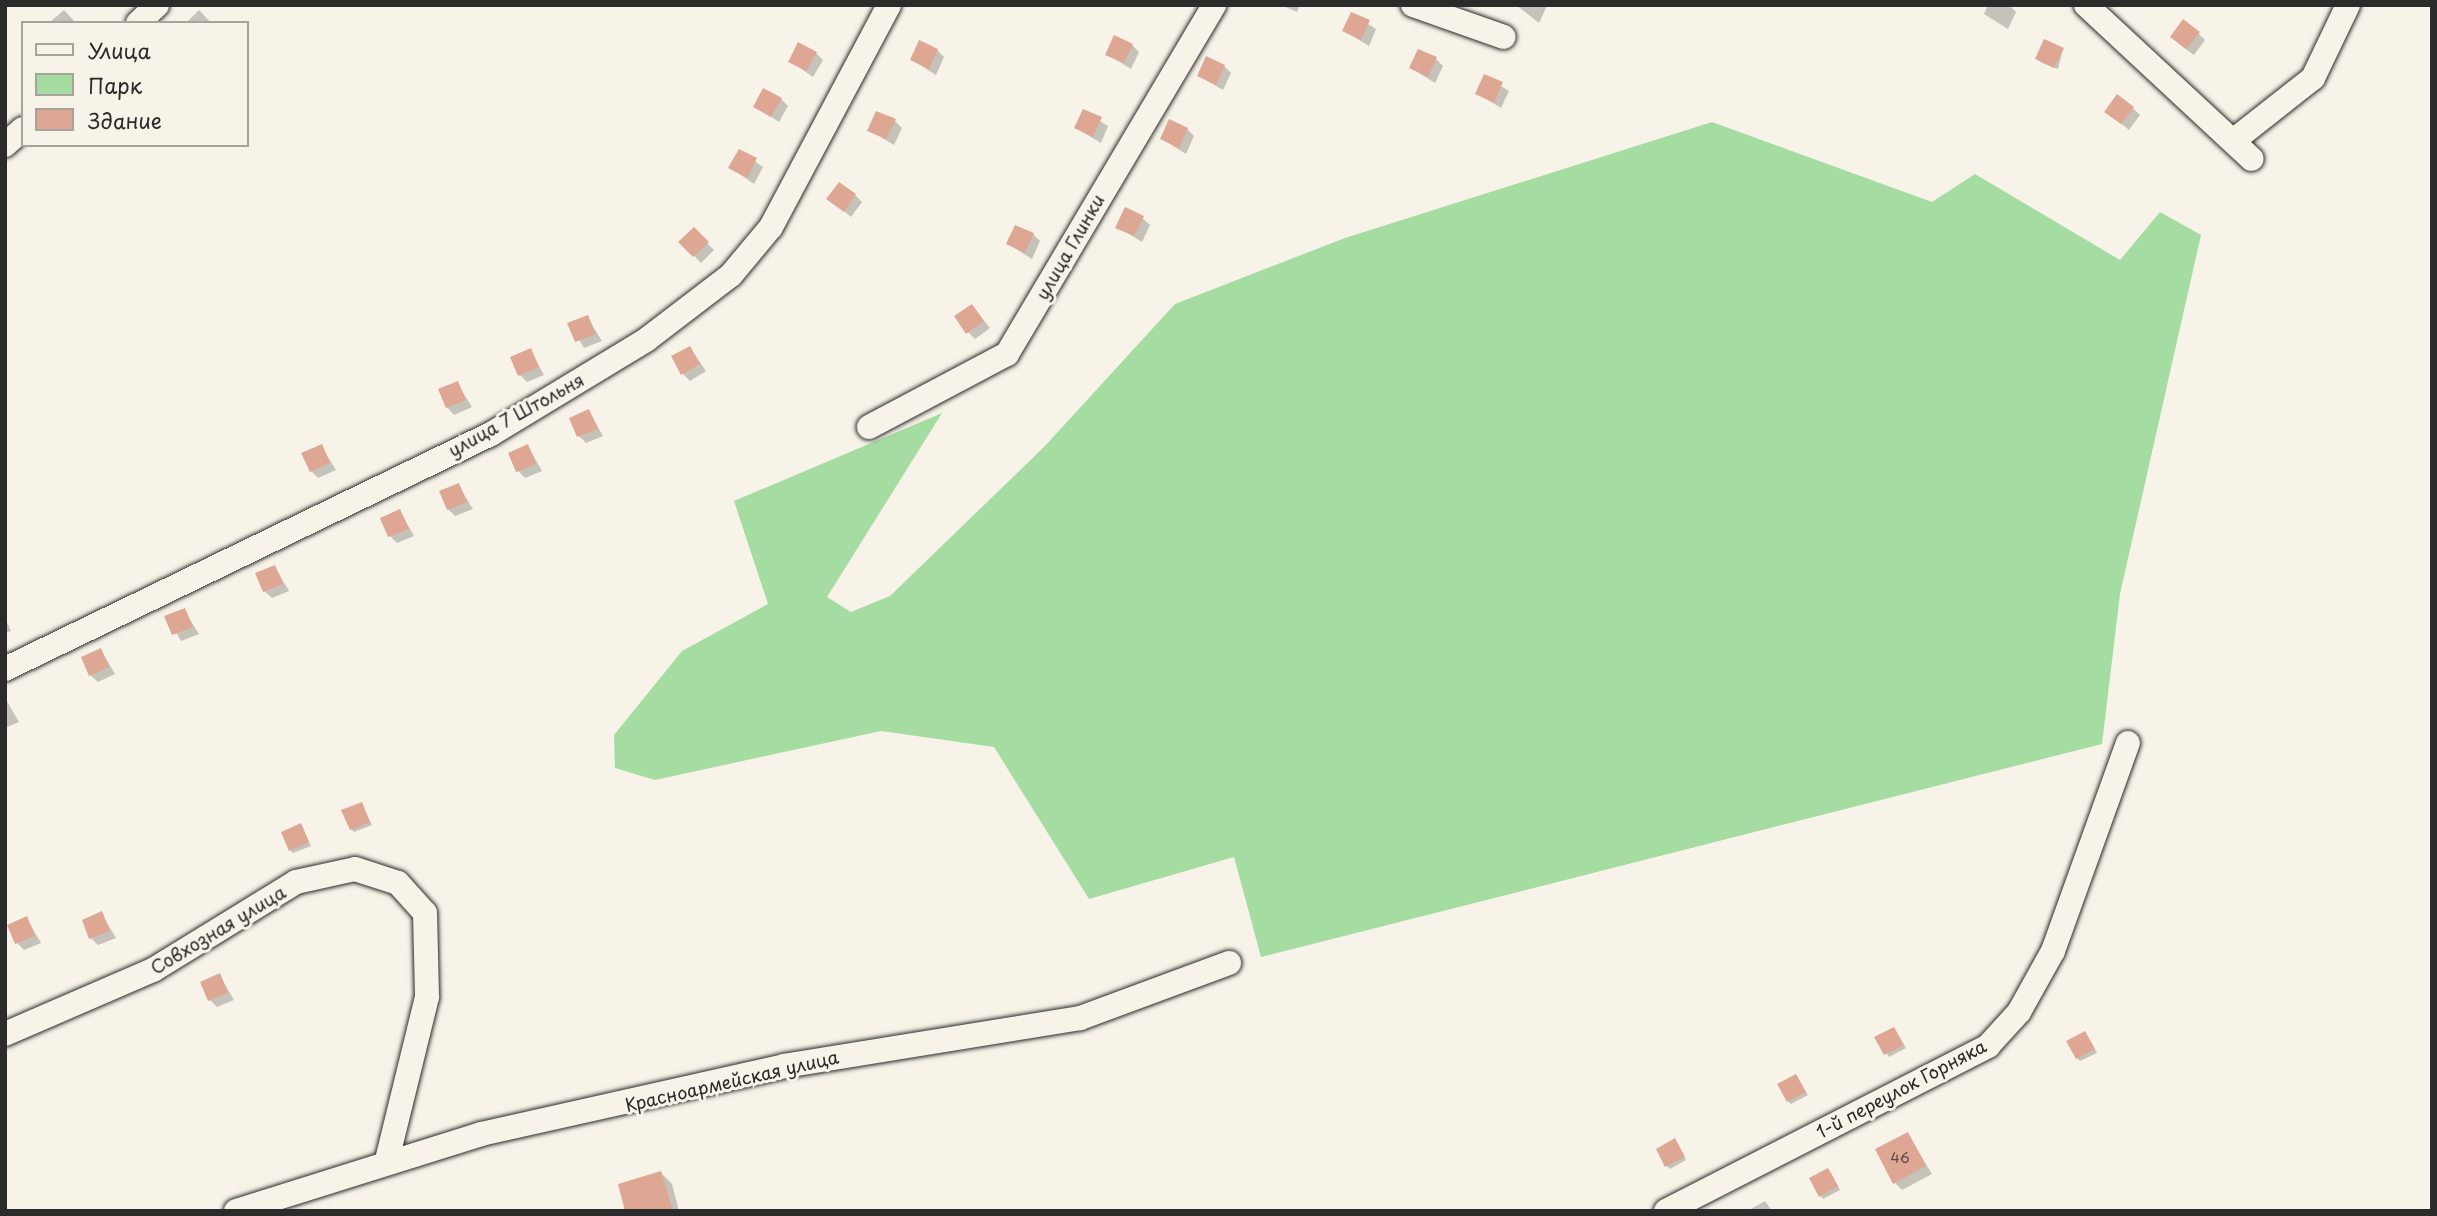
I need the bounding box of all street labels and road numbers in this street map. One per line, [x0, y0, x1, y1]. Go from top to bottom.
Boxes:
street label: улица Глинки [1031, 190, 1109, 304]
street label: улица 7 Штольня [444, 368, 588, 462]
street label: Совхозная улица [146, 881, 290, 979]
street label: 1-й переулок Горняка [1812, 1035, 1990, 1143]
street label: Красноармейская улица [623, 1046, 841, 1116]

